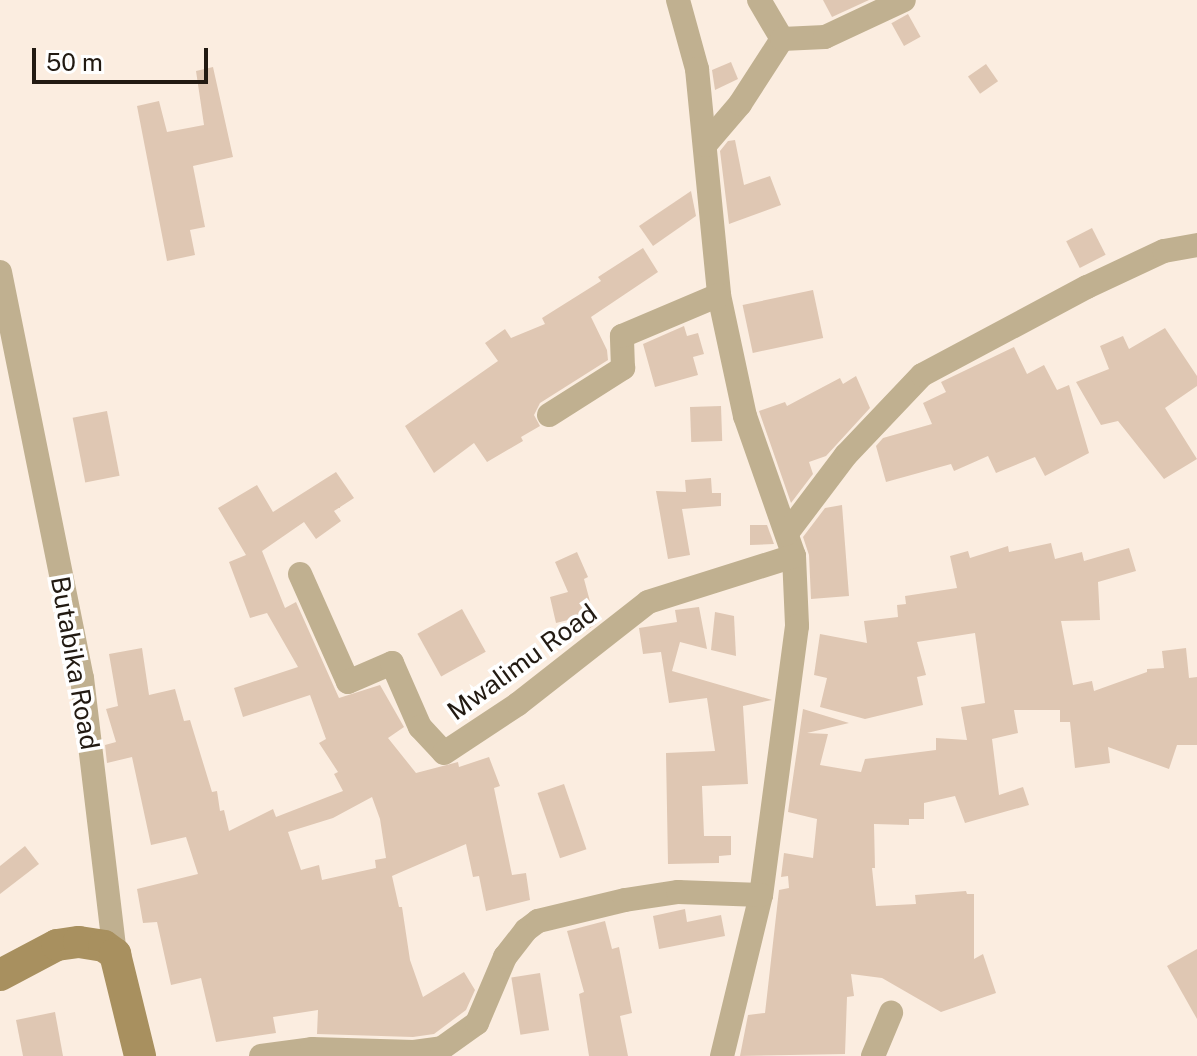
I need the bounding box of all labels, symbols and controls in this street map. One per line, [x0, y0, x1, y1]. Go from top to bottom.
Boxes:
scale bar [36, 32, 212, 82]
text: 50 m [46, 48, 103, 76]
street label: Butabika Road [44, 574, 106, 752]
street label: Mwalimu Road [441, 597, 603, 727]

